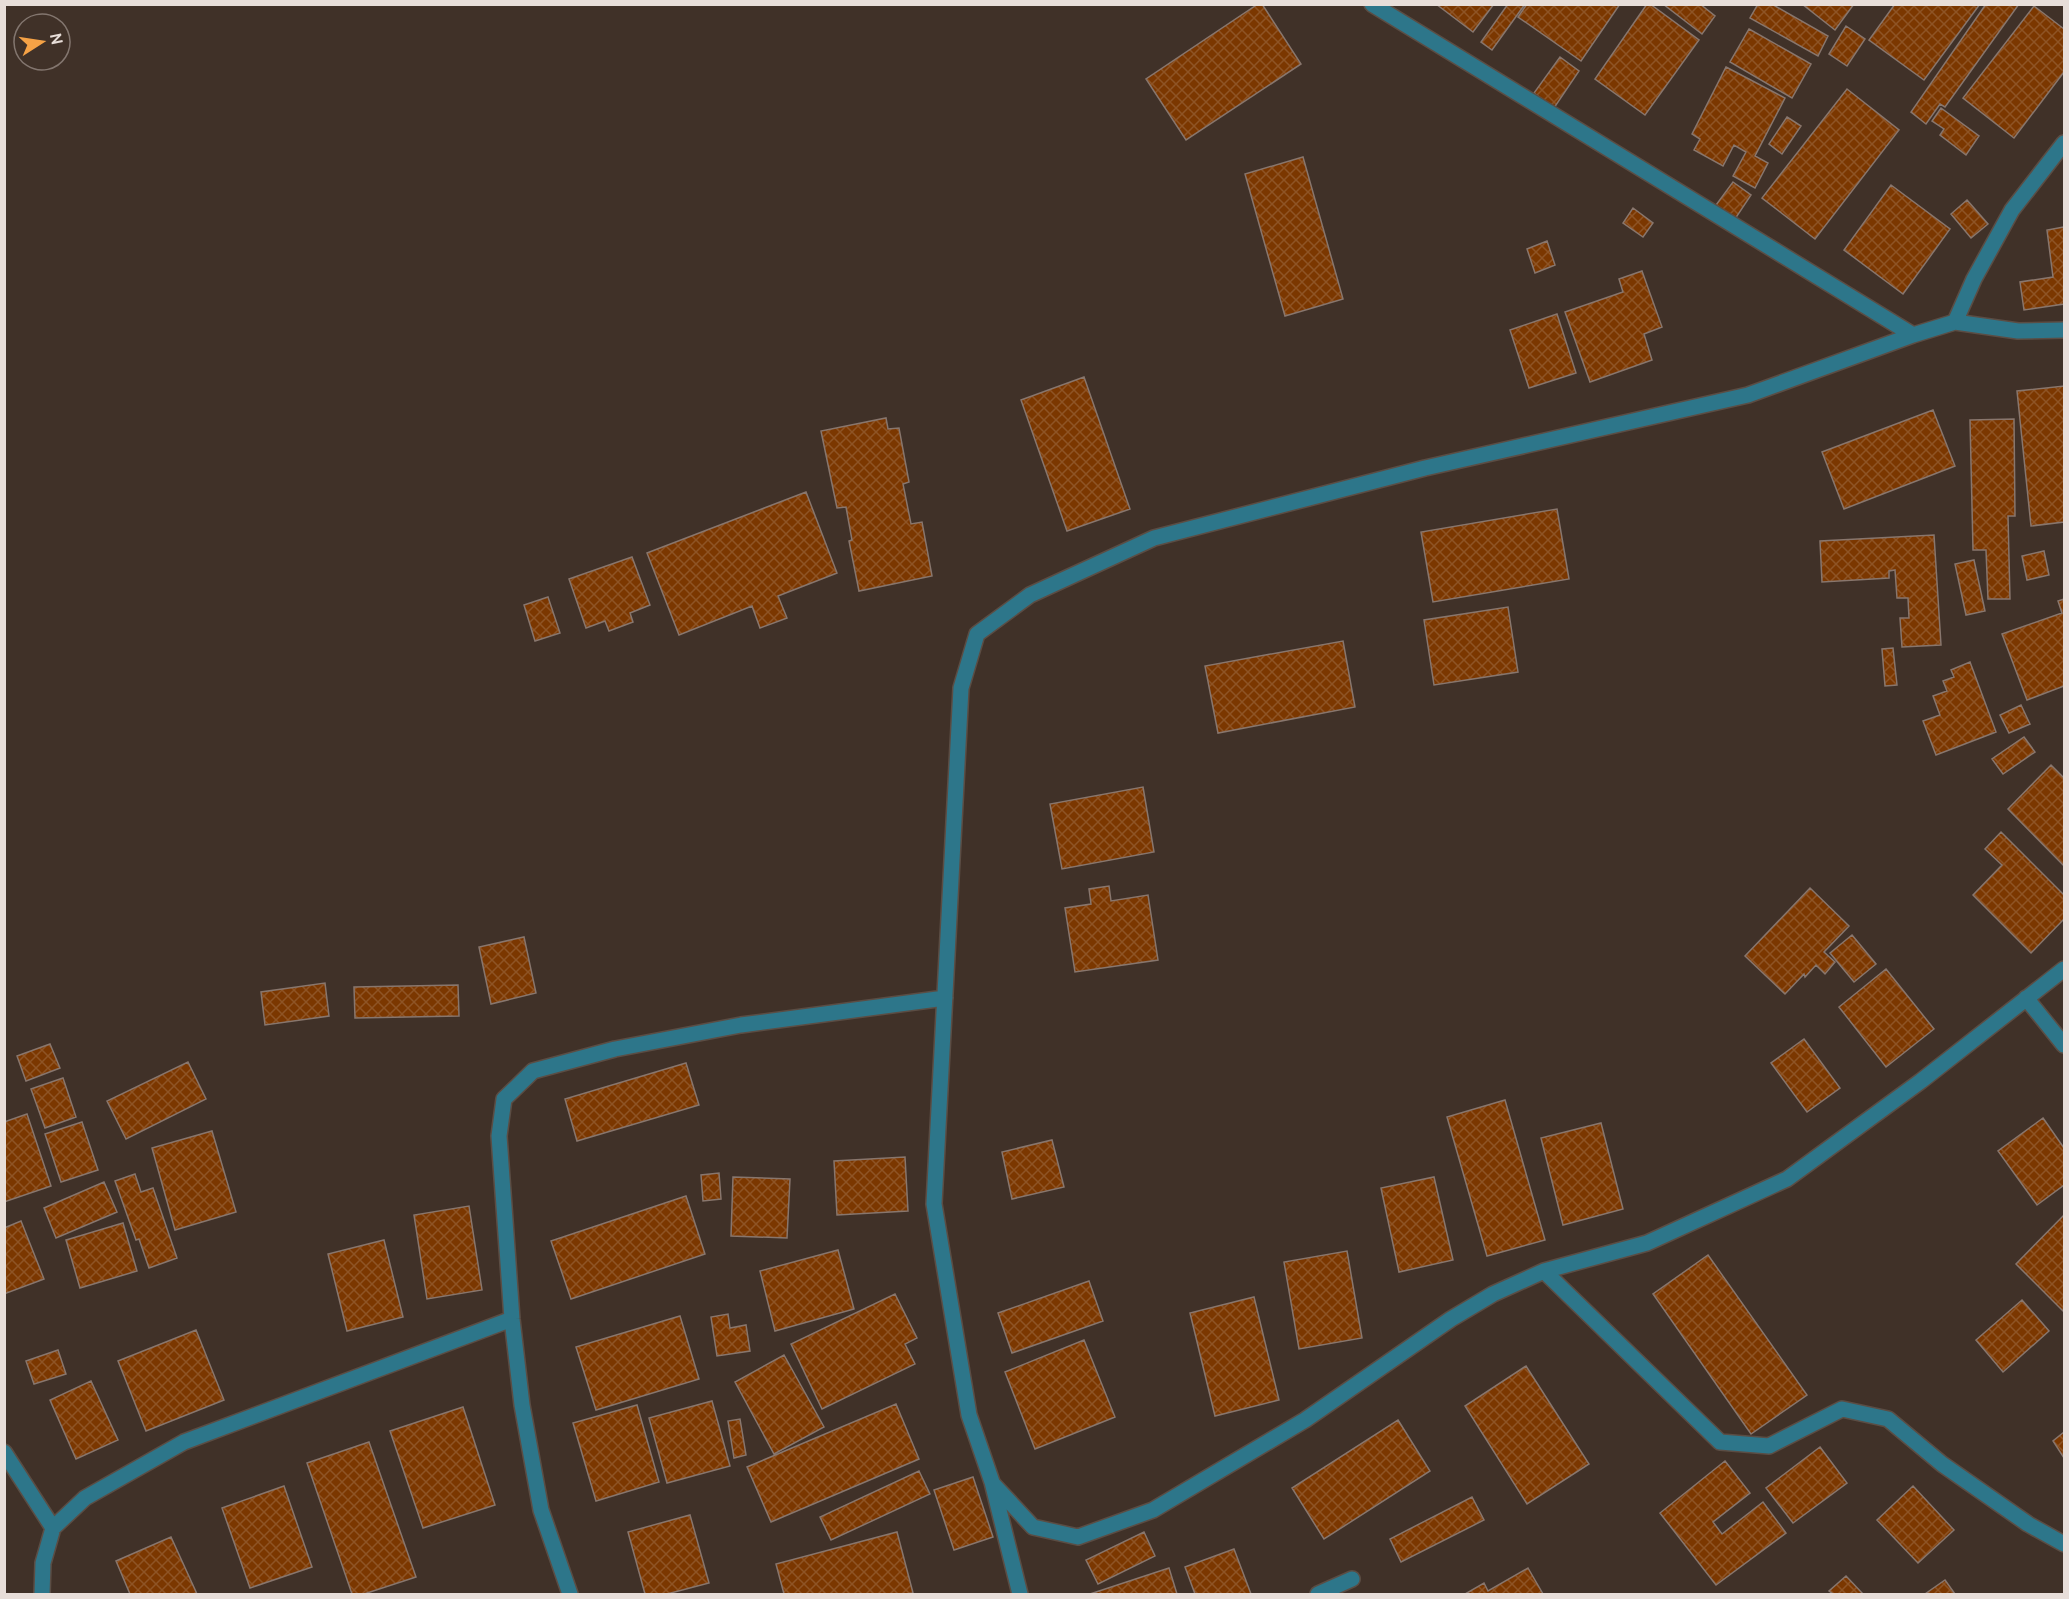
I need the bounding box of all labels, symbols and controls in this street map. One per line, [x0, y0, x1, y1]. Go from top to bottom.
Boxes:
north arrow [12, 12, 72, 72]
text: N [46, 31, 67, 46]

